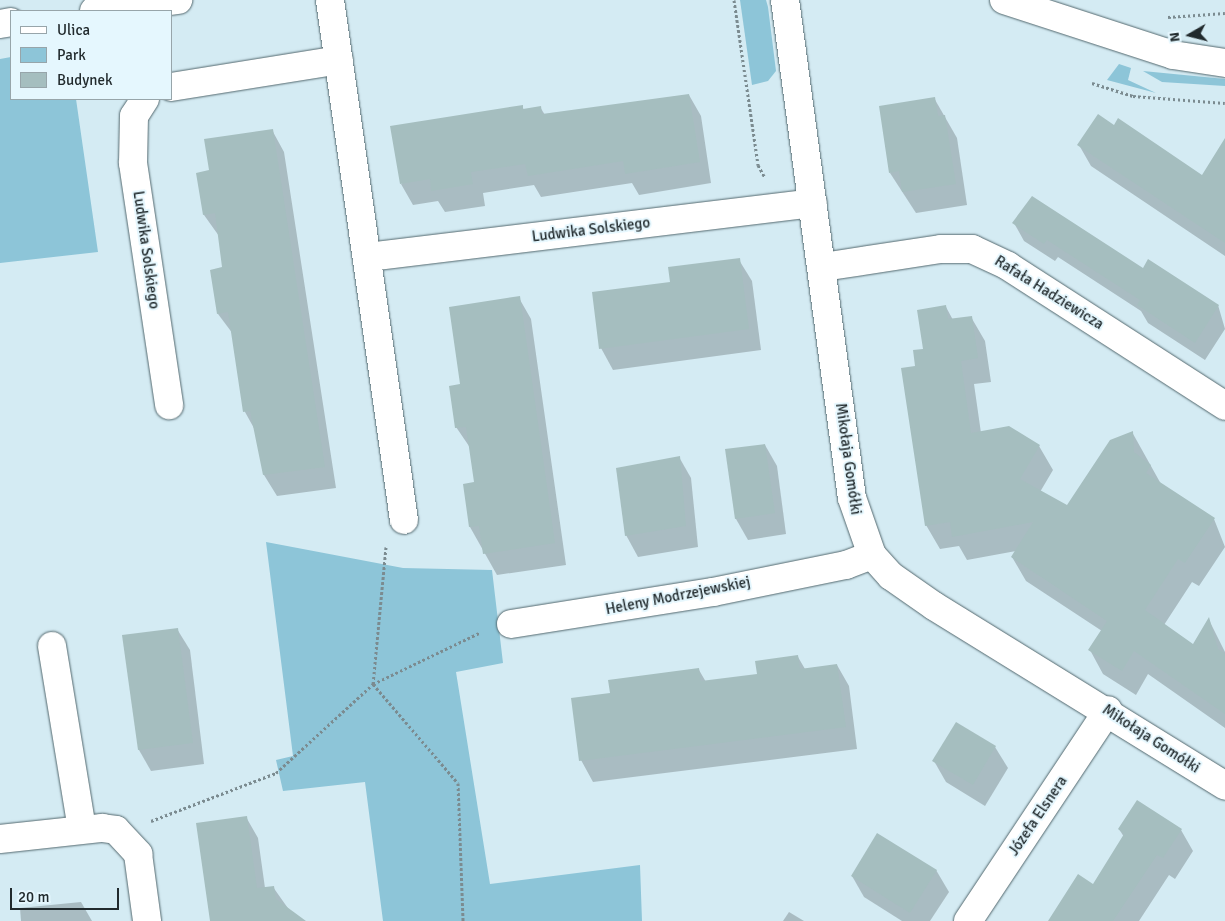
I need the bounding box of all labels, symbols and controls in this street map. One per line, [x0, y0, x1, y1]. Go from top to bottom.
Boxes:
legend [10, 10, 172, 100]
north arrow [1165, 10, 1215, 60]
text: Ulica [57, 21, 90, 39]
text: N [1166, 31, 1184, 43]
text: Park [57, 46, 86, 64]
text: Budynek [57, 71, 112, 89]
street label: Ludwika Solskiego [129, 190, 163, 310]
street label: Ludwika Solskiego [531, 214, 651, 246]
street label: Rafała Hadziewicza [991, 252, 1107, 334]
street label: Mikołaja Gomółki [831, 402, 865, 516]
street label: Heleny Modrzejewskiej [604, 573, 752, 619]
street label: Mikołaja Gomółki [1099, 701, 1203, 777]
street label: Józefa Elsnera [1005, 773, 1071, 859]
scale bar [12, 878, 121, 910]
text: 20 m [18, 888, 49, 906]

